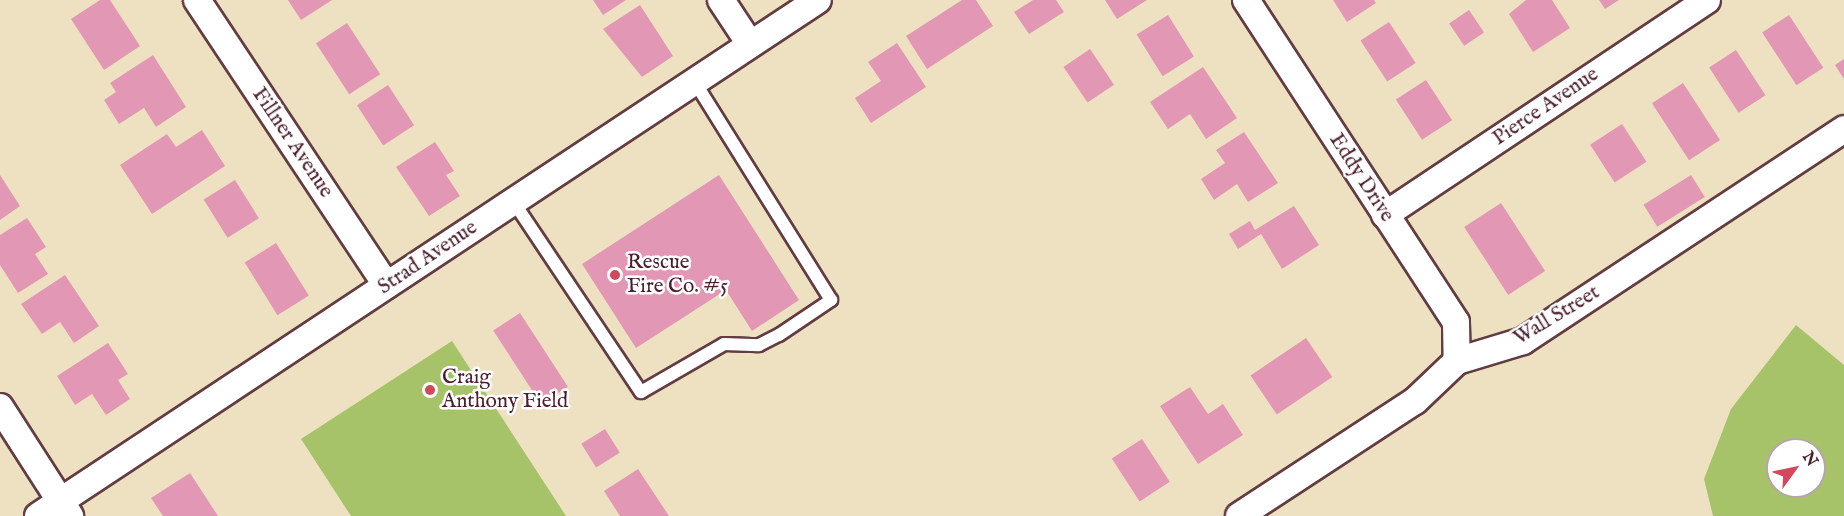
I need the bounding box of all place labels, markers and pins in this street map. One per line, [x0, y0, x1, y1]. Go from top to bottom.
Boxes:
place label: Rescue Fire Co. #5 [627, 250, 728, 300]
marker: Rescue Fire Co. #5 [608, 268, 622, 282]
place label: Craig Anthony Field [442, 365, 568, 415]
marker: Craig Anthony Field [423, 383, 437, 397]

